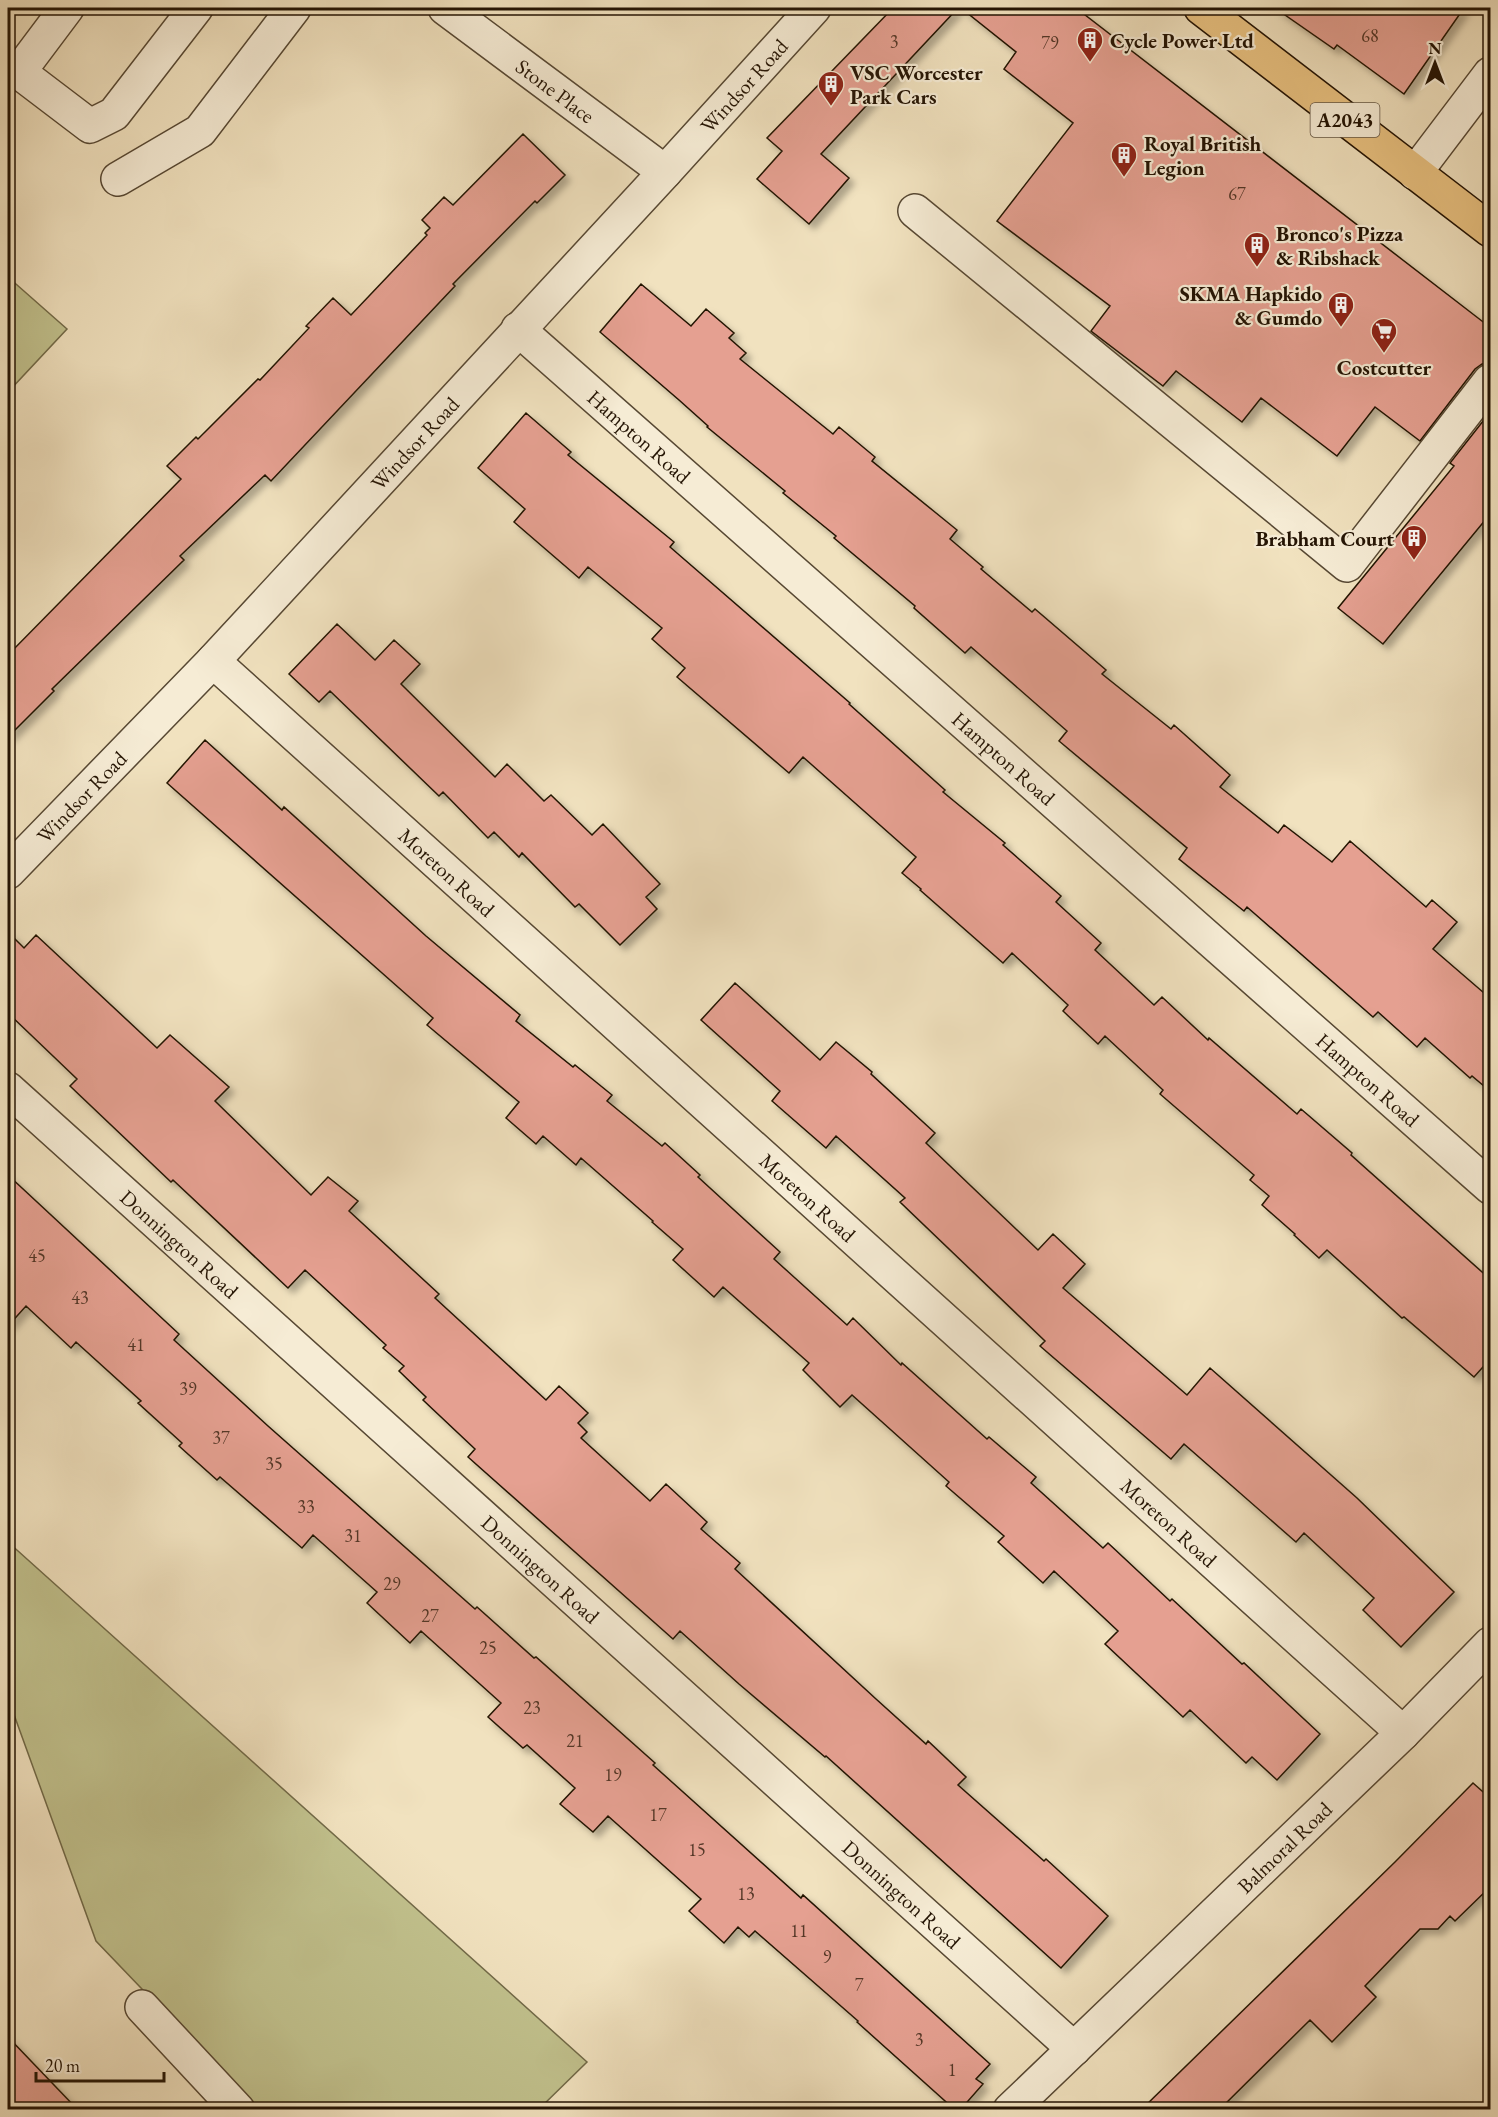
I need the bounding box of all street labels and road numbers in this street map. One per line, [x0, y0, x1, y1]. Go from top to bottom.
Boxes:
street label: Windsor Road [694, 32, 794, 138]
street label: Stone Place [511, 52, 600, 129]
road number: A2043 [1310, 103, 1380, 137]
street label: Hampton Road [582, 383, 697, 489]
street label: Windsor Road [364, 390, 465, 496]
street label: Hampton Road [947, 705, 1061, 811]
street label: Windsor Road [30, 745, 132, 848]
street label: Moreton Road [393, 821, 501, 922]
street label: Hampton Road [1311, 1027, 1426, 1132]
street label: Moreton Road [754, 1147, 862, 1248]
street label: Donnington Road [115, 1183, 245, 1304]
street label: Moreton Road [1115, 1472, 1223, 1573]
street label: Donnington Road [476, 1509, 606, 1629]
street label: Balmoral Road [1231, 1795, 1338, 1899]
street label: Donnington Road [837, 1834, 967, 1955]

